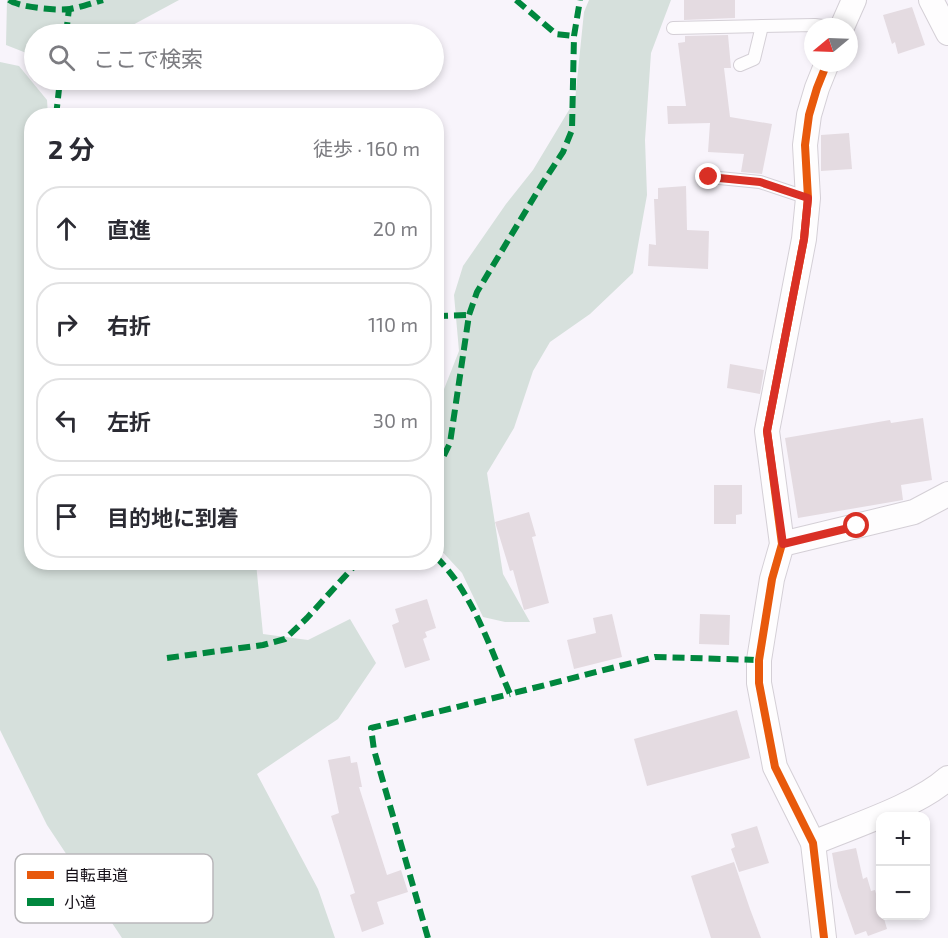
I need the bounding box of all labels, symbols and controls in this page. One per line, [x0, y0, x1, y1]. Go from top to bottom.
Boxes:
north arrow [804, 18, 858, 72]
search box [24, 24, 444, 90]
icon: search [45, 41, 78, 74]
text: ここで検索 [93, 45, 203, 71]
text: 2 分 [48, 133, 95, 164]
text: 徒歩 · 160 m [313, 136, 420, 160]
route end [695, 163, 721, 189]
icon: ahead [50, 212, 83, 245]
text: 直進 [107, 216, 151, 242]
text: 20 m [373, 216, 418, 240]
icon: right [50, 308, 83, 341]
text: 右折 [107, 312, 151, 338]
text: 110 m [368, 312, 418, 336]
icon: left [50, 404, 83, 437]
text: 左折 [107, 408, 151, 434]
text: 30 m [373, 408, 418, 432]
icon: arrive [50, 500, 83, 533]
text: 目的地に到着 [107, 504, 239, 530]
route start [843, 512, 869, 538]
map controls [876, 812, 930, 920]
button: + [876, 812, 930, 866]
legend [15, 854, 213, 923]
text: 自転車道 [64, 865, 128, 884]
button: − [876, 866, 930, 920]
text: 小道 [64, 892, 96, 911]

